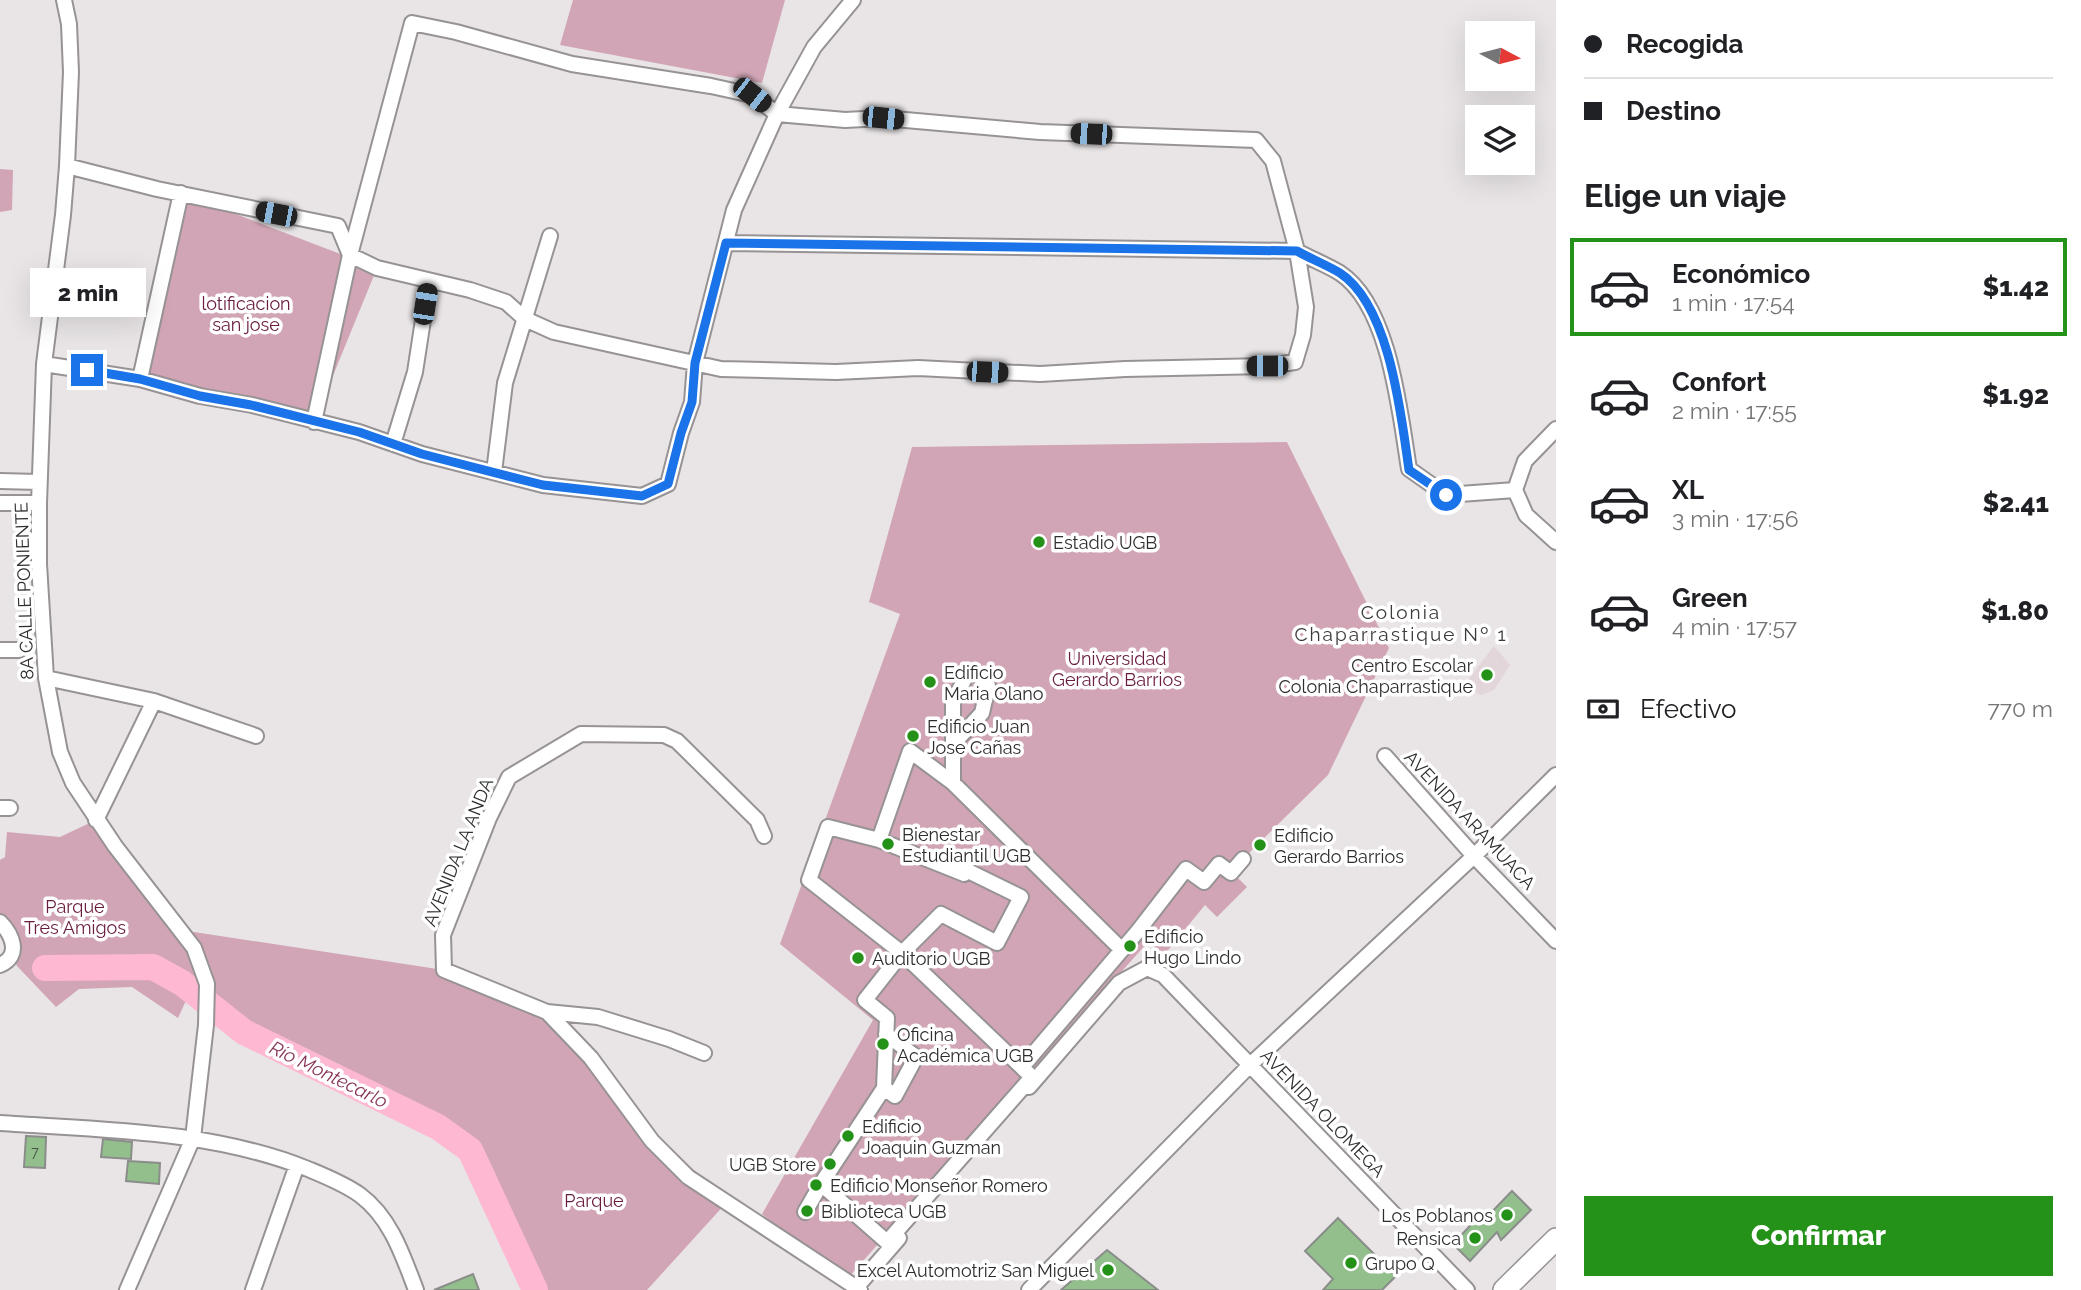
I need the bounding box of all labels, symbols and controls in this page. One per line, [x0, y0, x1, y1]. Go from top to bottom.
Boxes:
north arrow [1465, 21, 1535, 91]
map controls [1465, 21, 1535, 175]
text: Recogida [1626, 29, 1744, 59]
car [729, 74, 776, 116]
text: Destino [1626, 96, 1721, 126]
car [862, 105, 905, 131]
button: layers [1465, 105, 1535, 175]
car [1070, 123, 1113, 145]
text: Elige un viaje [1584, 177, 1786, 214]
car [254, 200, 299, 228]
icon: car [1588, 256, 1651, 319]
text: Económico [1672, 259, 1810, 289]
callout: 2 min [29, 268, 145, 318]
text: $1.42 [1983, 272, 2049, 302]
text: 2 min [58, 279, 118, 306]
car [412, 282, 439, 326]
text: 1 min · 17:54 [1672, 289, 1795, 316]
park label: lotificacion san jose [201, 293, 291, 335]
route end [71, 354, 103, 386]
car [1247, 356, 1289, 377]
car [966, 361, 1009, 383]
icon: car [1588, 364, 1651, 427]
text: Confort [1672, 367, 1766, 397]
text: $1.92 [1982, 380, 2049, 410]
text: 2 min · 17:55 [1672, 397, 1797, 424]
icon: car [1588, 472, 1651, 535]
text: XL [1672, 475, 1704, 505]
route start [1430, 479, 1462, 511]
text: $2.41 [1983, 488, 2049, 518]
street label: 8A CALLE PONIENTE [10, 502, 38, 680]
text: 3 min · 17:56 [1672, 505, 1799, 532]
place label: Estadio UGB [1053, 532, 1157, 553]
marker: Estadio UGB [1031, 534, 1047, 550]
icon: car [1588, 580, 1651, 643]
text: Green [1672, 583, 1748, 613]
text: $1.80 [1981, 596, 2049, 626]
district label: Colonia Chaparrastique Nº 1 [1294, 601, 1508, 645]
text: 4 min · 17:57 [1672, 613, 1797, 640]
park label: Universidad Gerardo Barrios [1052, 648, 1182, 690]
place label: Centro Escolar Colonia Chaparrastique [1279, 655, 1474, 697]
place label: Edificio Maria Olano [944, 662, 1044, 704]
marker: Centro Escolar Colonia Chaparrastique [1479, 667, 1495, 683]
marker: Edificio Maria Olano [922, 674, 938, 690]
icon: cash [1584, 690, 1622, 728]
text: Efectivo [1640, 694, 1737, 724]
text: 770 m [1987, 695, 2053, 722]
place label: Edificio Juan Jose Cañas [927, 716, 1030, 758]
marker: Edificio Juan Jose Cañas [905, 728, 921, 744]
street label: AVENIDA ARAMUACA [1400, 746, 1540, 894]
street label: AVENIDA LA ANDA [419, 775, 497, 929]
place label: Bienestar Estudiantil UGB [902, 824, 1031, 866]
place label: Edificio Gerardo Barrios [1274, 825, 1404, 867]
marker: Bienestar Estudiantil UGB [880, 836, 896, 852]
marker: Edificio Gerardo Barrios [1252, 837, 1268, 853]
park label: Parque Tres Amigos [24, 896, 126, 938]
place label: Edificio Hugo Lindo [1144, 926, 1242, 968]
marker: Edificio Hugo Lindo [1122, 938, 1138, 954]
place label: Auditorio UGB [872, 948, 990, 969]
marker: Auditorio UGB [850, 950, 866, 966]
place label: Oficina Académica UGB [897, 1024, 1034, 1066]
water label: Río Montecarlo [266, 1036, 392, 1112]
marker: Oficina Académica UGB [875, 1036, 891, 1052]
street label: AVENIDA OLOMEGA [1256, 1045, 1390, 1181]
place label: Edificio Joaquin Guzman [862, 1116, 1001, 1158]
marker: Edificio Joaquin Guzman [840, 1128, 856, 1144]
house number: 7 [31, 1144, 39, 1160]
place label: UGB Store [729, 1154, 816, 1175]
marker: UGB Store [822, 1156, 838, 1172]
place label: Edificio Monseñor Romero [830, 1175, 1048, 1196]
marker: Edificio Monseñor Romero [808, 1177, 824, 1193]
park label: Parque [564, 1190, 624, 1211]
button: Confirmar [1584, 1196, 2053, 1276]
place label: Biblioteca UGB [821, 1201, 947, 1222]
marker: Biblioteca UGB [799, 1203, 815, 1219]
place label: Los Poblanos [1381, 1205, 1493, 1226]
marker: Los Poblanos [1499, 1207, 1515, 1223]
place label: Rensica [1396, 1228, 1461, 1249]
marker: Rensica [1467, 1230, 1483, 1246]
place label: Grupo Q [1365, 1253, 1435, 1274]
marker: Grupo Q [1343, 1255, 1359, 1271]
place label: Excel Automotriz San Miguel [857, 1260, 1094, 1281]
marker: Excel Automotriz San Miguel [1100, 1262, 1116, 1278]

